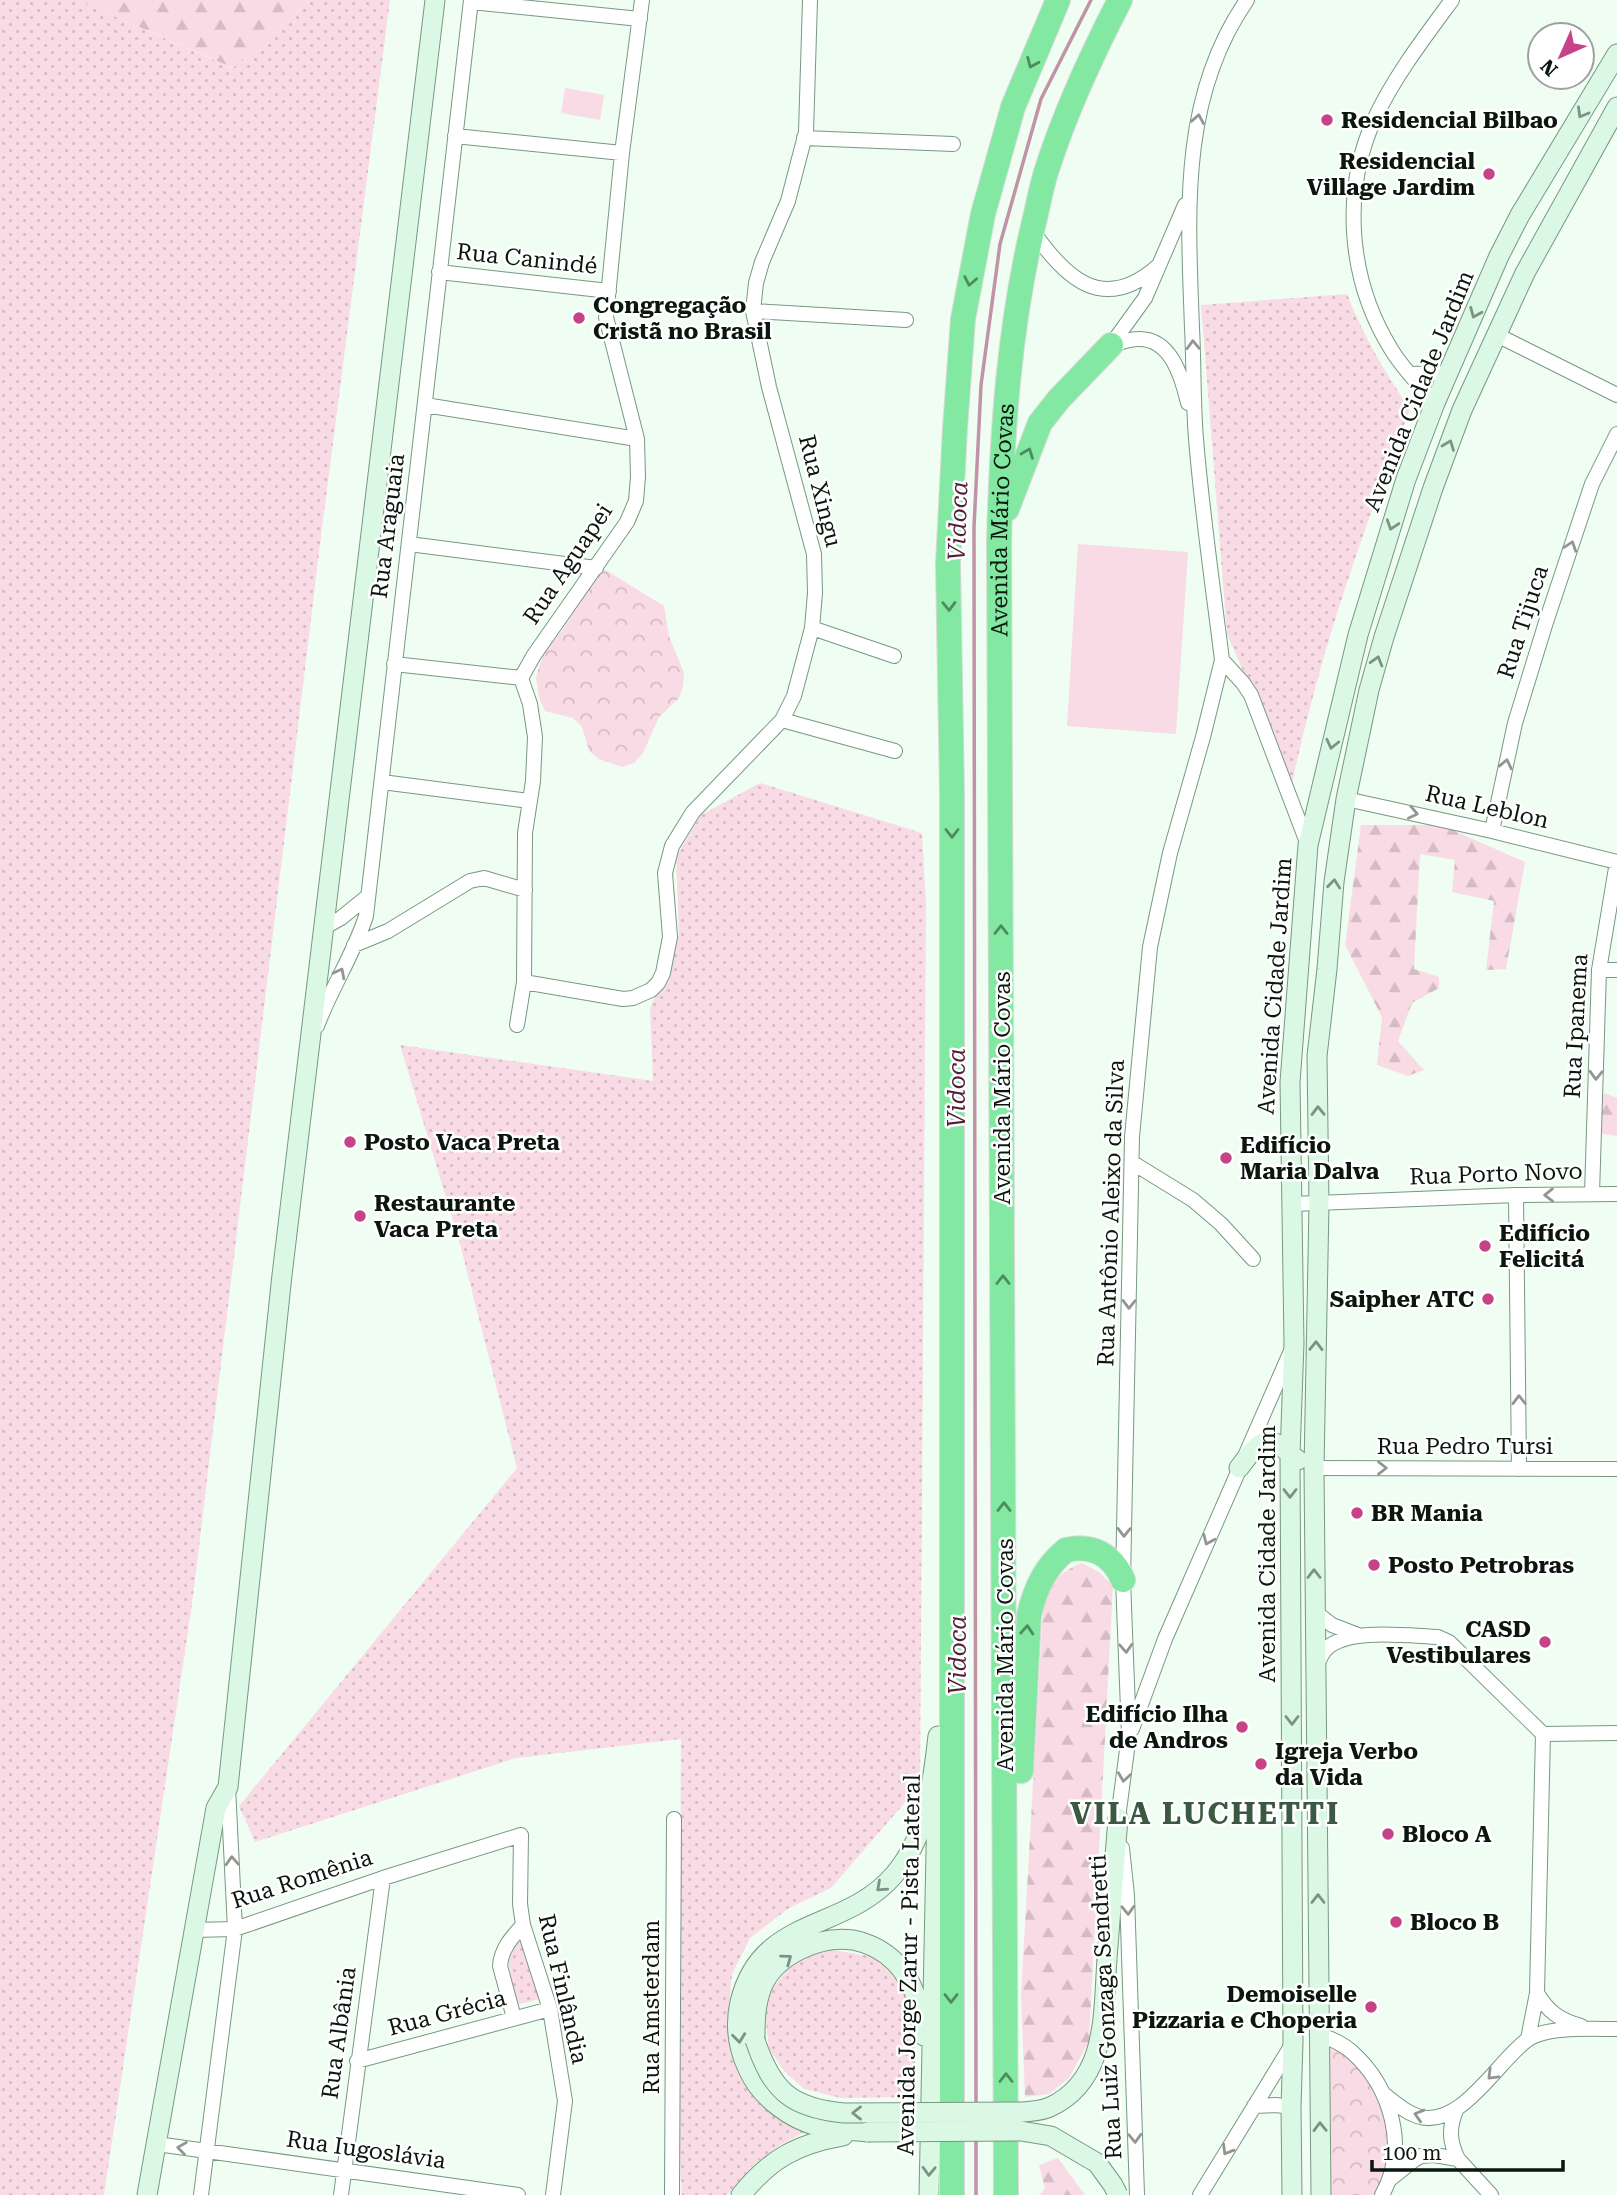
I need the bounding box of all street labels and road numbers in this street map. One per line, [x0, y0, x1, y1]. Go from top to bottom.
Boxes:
street label: Rua Canindé [455, 238, 599, 280]
street label: Avenida Cidade Jardim [1358, 267, 1480, 515]
street label: Avenida Mário Covas [985, 402, 1020, 637]
street label: Rua Xingu [793, 432, 847, 550]
street label: Rua Araguaia [366, 452, 410, 600]
street label: Rua Aguapei [518, 499, 618, 629]
street label: Rua Tijuca [1492, 561, 1554, 682]
street label: Rua Leblon [1423, 780, 1551, 834]
street label: Avenida Cidade Jardim [1253, 857, 1297, 1115]
street label: Rua Ipanema [1559, 952, 1593, 1099]
street label: Avenida Mário Covas [989, 971, 1016, 1205]
street label: Rua Antônio Aleixo da Silva [1092, 1058, 1130, 1367]
street label: Rua Porto Novo [1409, 1157, 1583, 1191]
street label: Avenida Cidade Jardim [1254, 1425, 1281, 1683]
street label: Rua Pedro Tursi [1377, 1433, 1553, 1460]
street label: Avenida Mário Covas [992, 1538, 1019, 1772]
street label: Avenida Jorge Zarur - Pista Lateral [892, 1774, 926, 2156]
street label: Rua Romênia [228, 1843, 376, 1914]
street label: Rua Luiz Gonzaga Sendretti [1085, 1854, 1127, 2160]
street label: Rua Finlândia [533, 1912, 593, 2067]
street label: Rua Amsterdam [638, 1920, 665, 2094]
street label: Rua Albânia [316, 1965, 362, 2101]
street label: Rua Grécia [385, 1984, 509, 2042]
street label: Rua Iugoslávia [285, 2125, 448, 2175]

